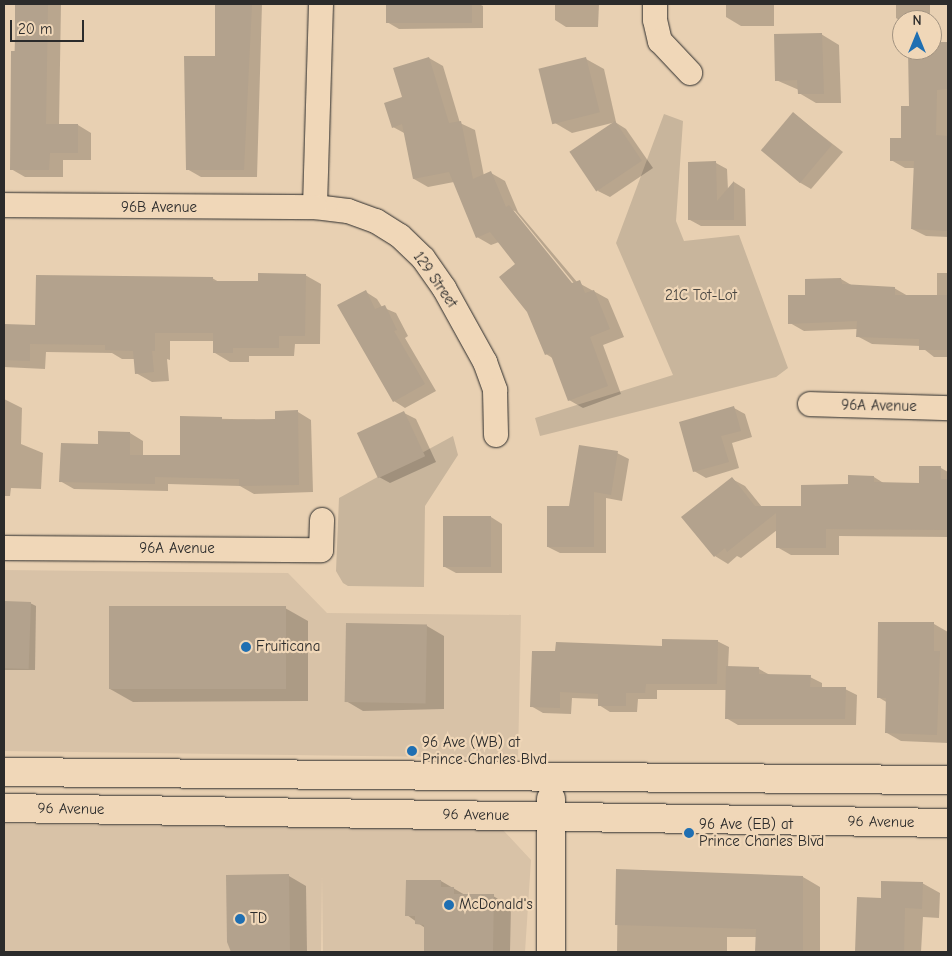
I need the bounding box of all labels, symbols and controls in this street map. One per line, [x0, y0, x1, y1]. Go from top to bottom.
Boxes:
scale bar [12, 10, 86, 42]
north arrow [892, 10, 942, 60]
text: N [912, 12, 922, 29]
text: 20 m [18, 20, 52, 38]
street label: 96B Avenue [121, 199, 197, 217]
street label: 129 Street [409, 248, 461, 312]
park label: 21C Tot-Lot [665, 287, 737, 305]
street label: 96A Avenue [841, 396, 917, 416]
street label: 96A Avenue [139, 540, 215, 558]
place label: Fruiticana [256, 638, 320, 656]
marker: Fruiticana [240, 641, 252, 653]
place label: 96 Ave (WB) at Prince Charles Blvd [422, 733, 547, 768]
marker: 96 Ave (WB) at Prince Charles Blvd [406, 745, 418, 757]
street label: 96 Avenue [37, 799, 105, 819]
street label: 96 Avenue [442, 805, 510, 825]
street label: 96 Avenue [847, 812, 915, 832]
place label: 96 Ave (EB) at Prince Charles Blvd [699, 815, 824, 850]
marker: 96 Ave (EB) at Prince Charles Blvd [683, 827, 695, 839]
place label: McDonald's [459, 896, 533, 914]
marker: McDonald's [443, 899, 455, 911]
place label: TD [250, 910, 267, 928]
marker: TD [234, 913, 246, 925]

